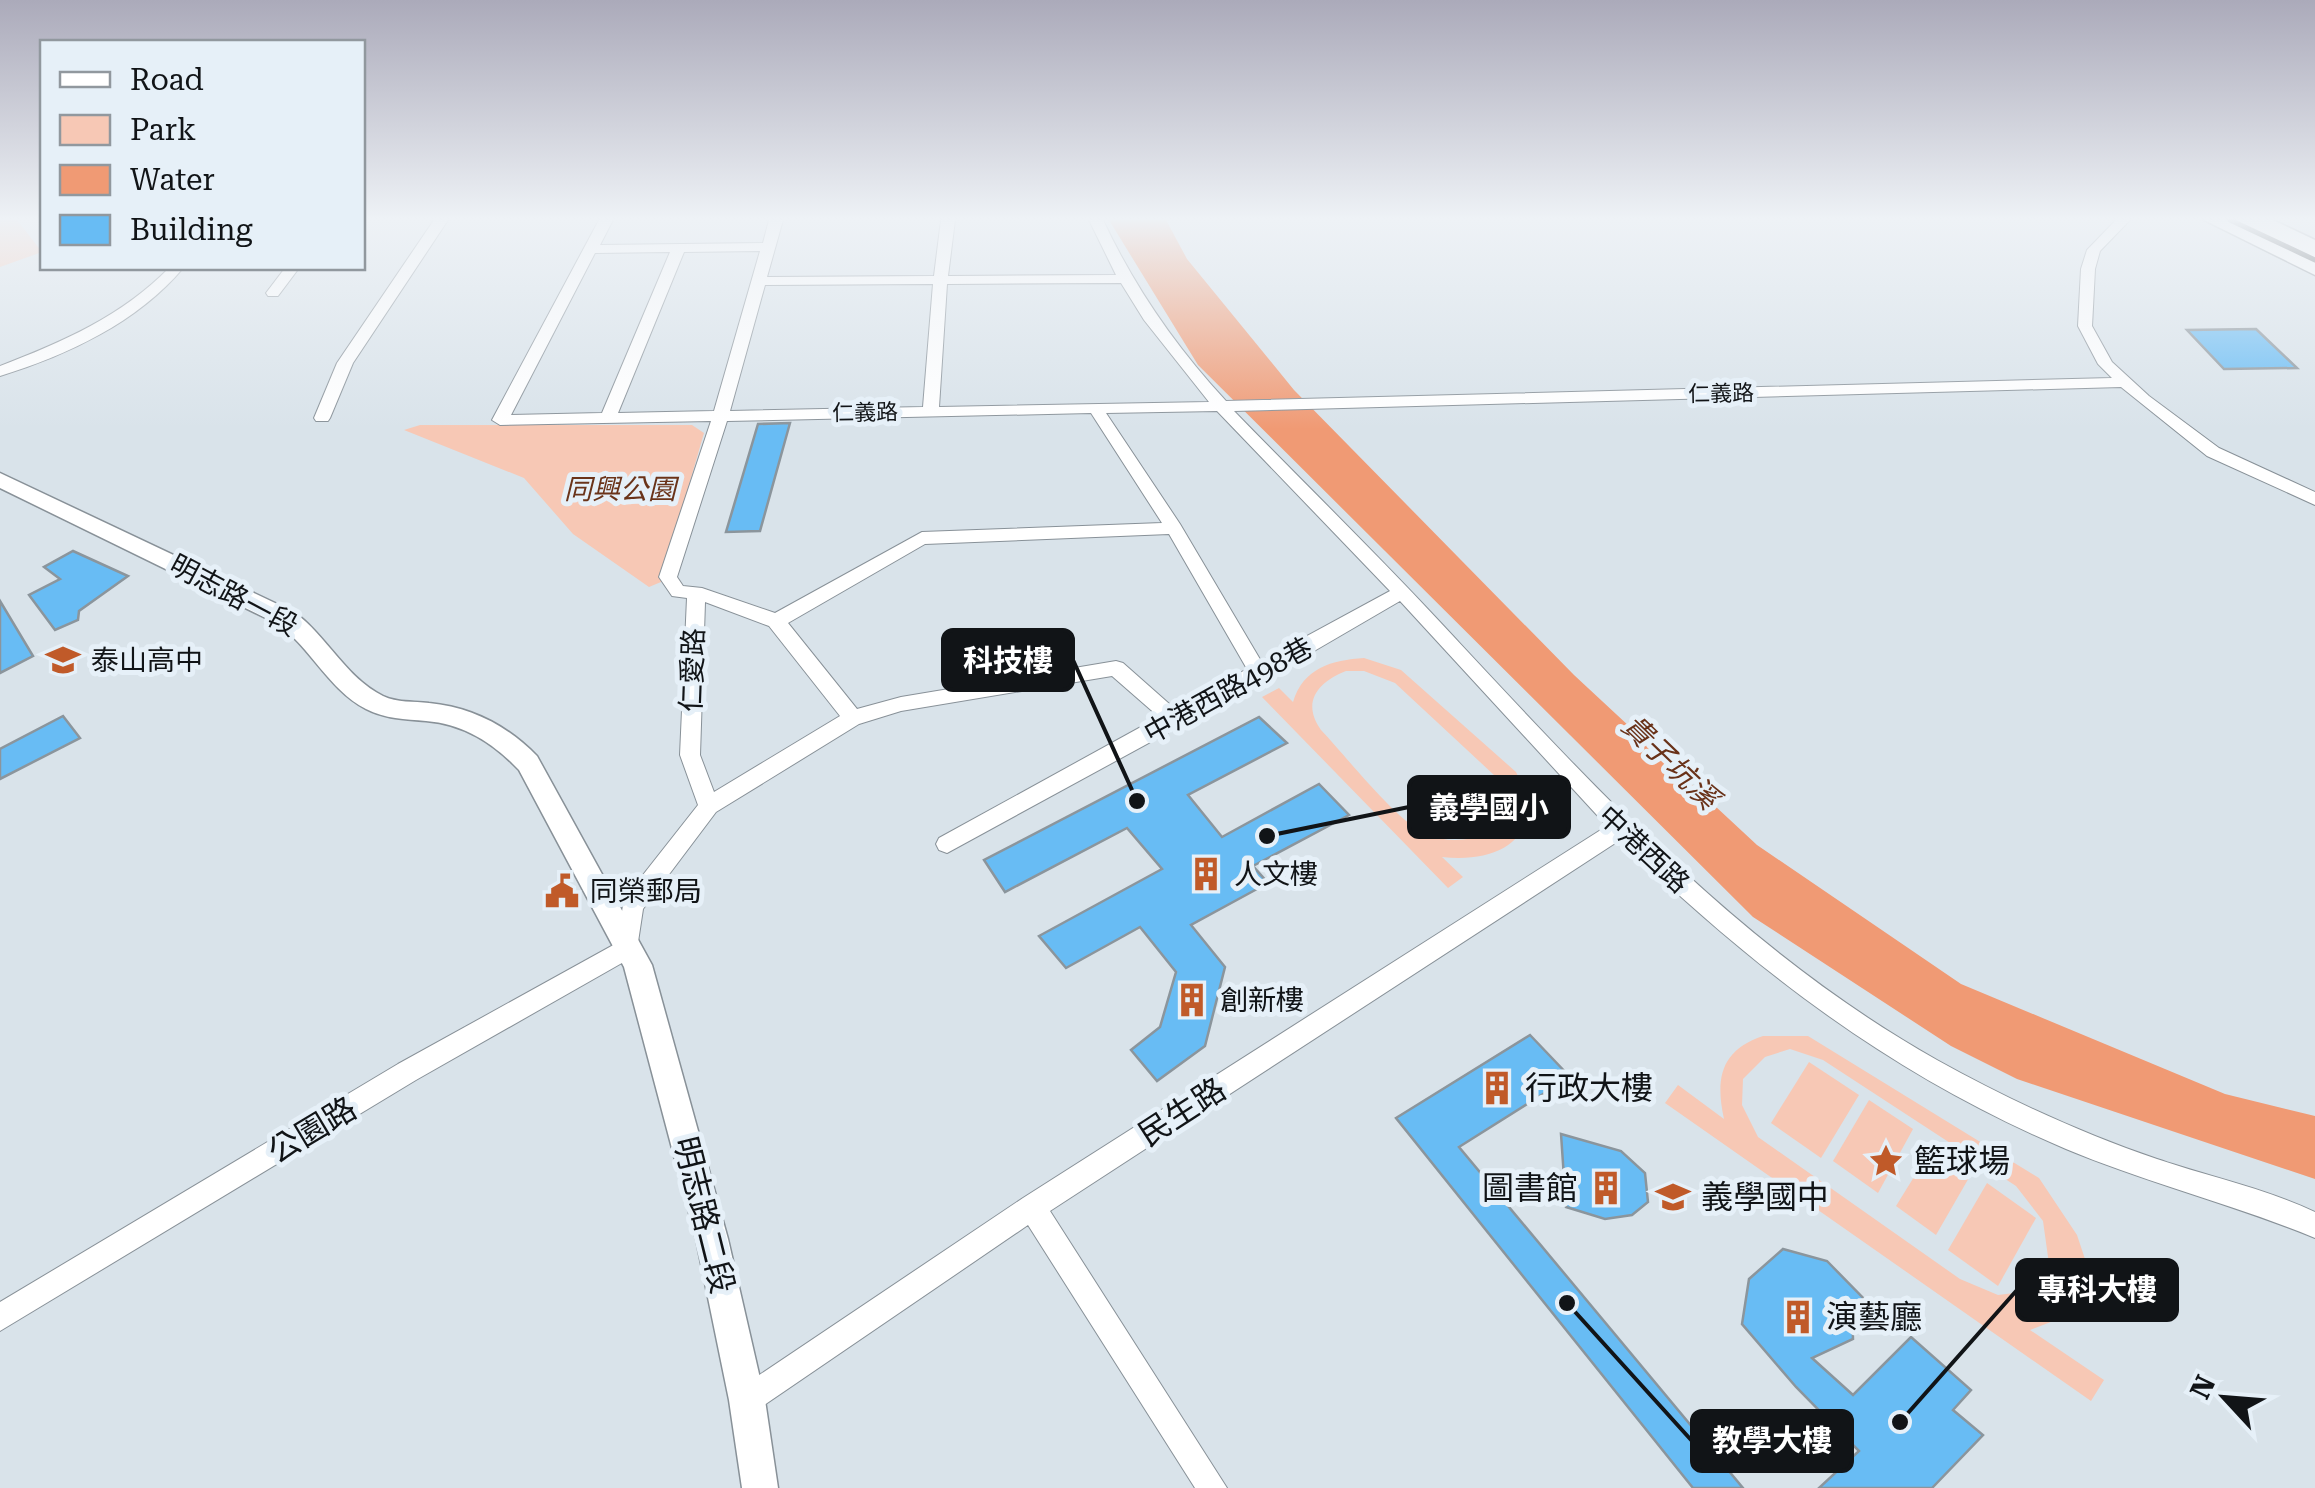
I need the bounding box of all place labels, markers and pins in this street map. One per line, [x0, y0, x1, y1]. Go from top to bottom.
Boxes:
callout: 科技樓 [943, 630, 1073, 690]
school or university icon: 泰山高中 [44, 641, 82, 679]
place label: 泰山高中 [91, 644, 203, 677]
callout: 義學國小 [1409, 777, 1569, 837]
building icon: 人文樓 [1187, 855, 1225, 893]
place label: 人文樓 [1234, 858, 1318, 891]
public building icon: 同榮郵局 [543, 872, 581, 910]
place label: 同榮郵局 [590, 875, 702, 908]
building icon: 創新樓 [1173, 981, 1211, 1019]
place label: 創新樓 [1220, 984, 1304, 1017]
building icon: 行政大樓 [1478, 1069, 1516, 1107]
place label: 行政大樓 [1525, 1069, 1653, 1107]
place icon: 籃球場 [1867, 1142, 1905, 1180]
place label: 籃球場 [1914, 1142, 2010, 1180]
place label: 圖書館 [1482, 1169, 1578, 1207]
building icon: 圖書館 [1587, 1169, 1625, 1207]
school or university icon: 義學國中 [1654, 1178, 1692, 1216]
place label: 義學國中 [1701, 1178, 1829, 1216]
callout: 專科大樓 [2017, 1260, 2177, 1320]
building icon: 演藝廳 [1779, 1298, 1817, 1336]
place label: 演藝廳 [1826, 1298, 1922, 1336]
callout: 教學大樓 [1692, 1411, 1852, 1471]

